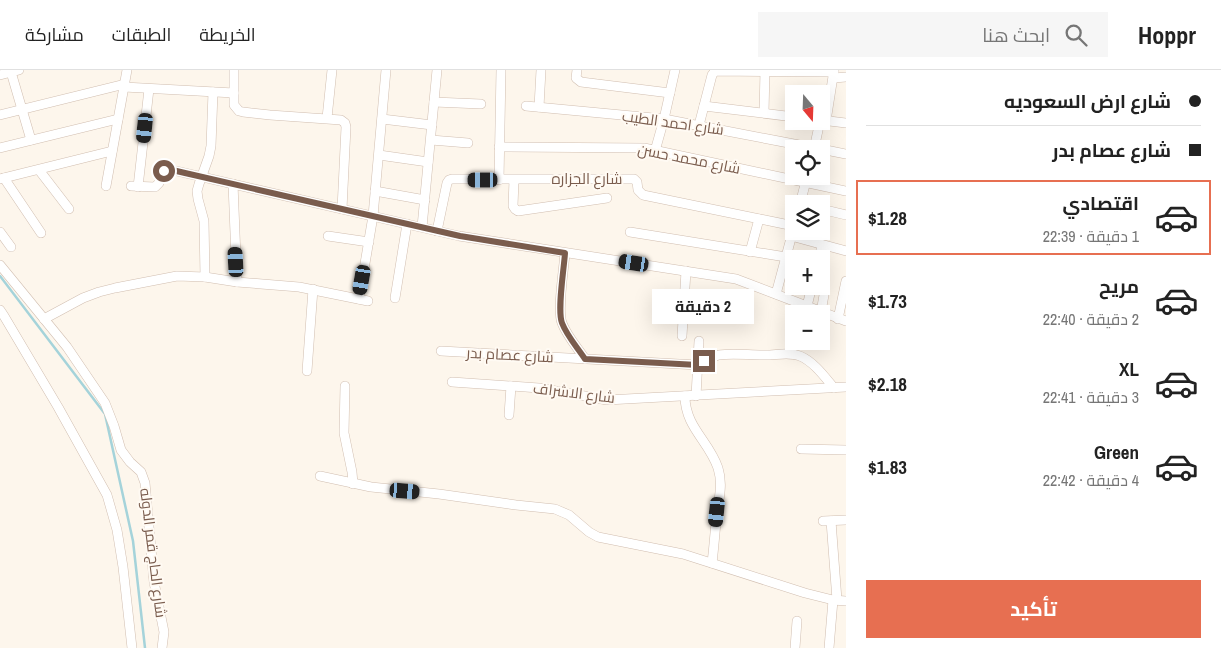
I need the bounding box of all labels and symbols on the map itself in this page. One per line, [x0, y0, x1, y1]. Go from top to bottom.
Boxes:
north arrow [785, 85, 830, 130]
street label: شارع احمد الطيب [621, 105, 725, 141]
car [135, 112, 154, 144]
street label: شارع محمد حسن [636, 138, 742, 180]
route start [153, 160, 175, 182]
street label: شارع الجزاره [552, 168, 622, 190]
car [468, 173, 498, 188]
car [227, 247, 244, 277]
car [618, 253, 649, 273]
car [352, 264, 371, 296]
callout: 2 دقيقة [653, 288, 755, 324]
street label: شارع عصام بدر [465, 342, 554, 368]
route end [693, 350, 715, 372]
street label: شارع الاشراف [532, 377, 616, 409]
car [389, 482, 420, 500]
street label: شارع الحاج قمر الدوله [134, 487, 172, 619]
car [707, 496, 726, 528]

